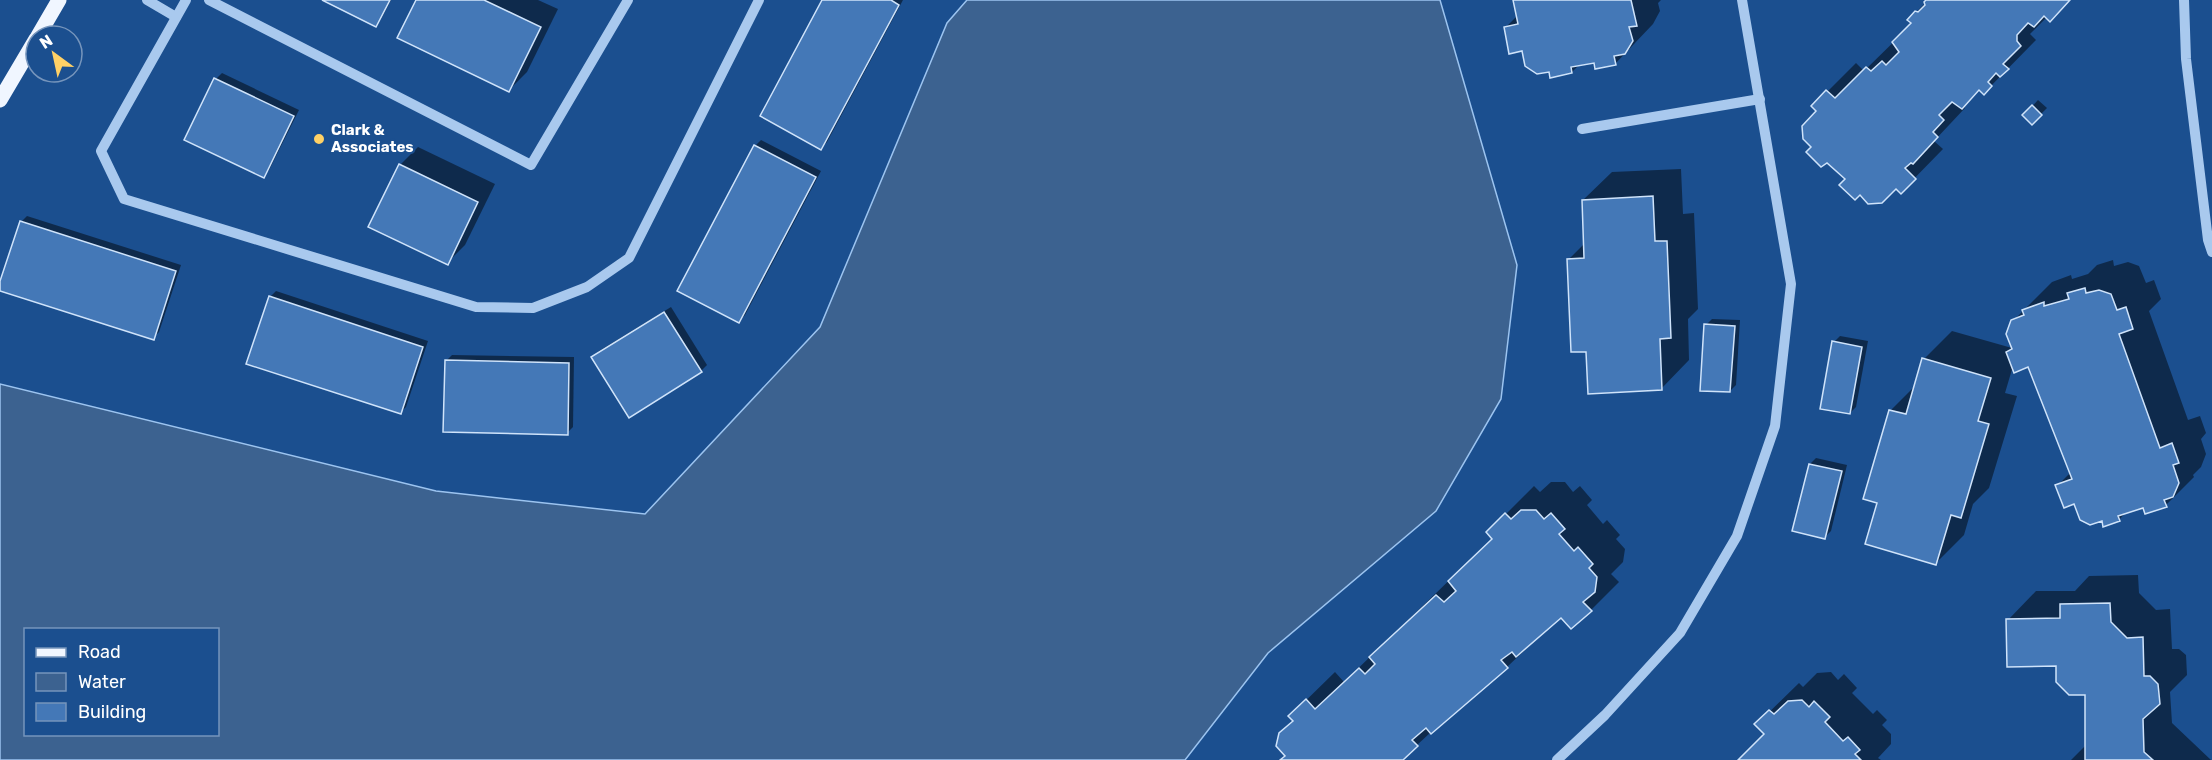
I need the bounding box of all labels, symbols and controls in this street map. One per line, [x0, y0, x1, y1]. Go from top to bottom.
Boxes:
north arrow [24, 24, 84, 84]
text: N [36, 31, 56, 53]
place label: Clark & Associates [331, 121, 414, 156]
marker: Clark & Associates [312, 132, 326, 146]
legend [24, 628, 219, 736]
text: Road [78, 641, 121, 663]
text: Water [78, 671, 126, 693]
text: Building [78, 701, 146, 723]

